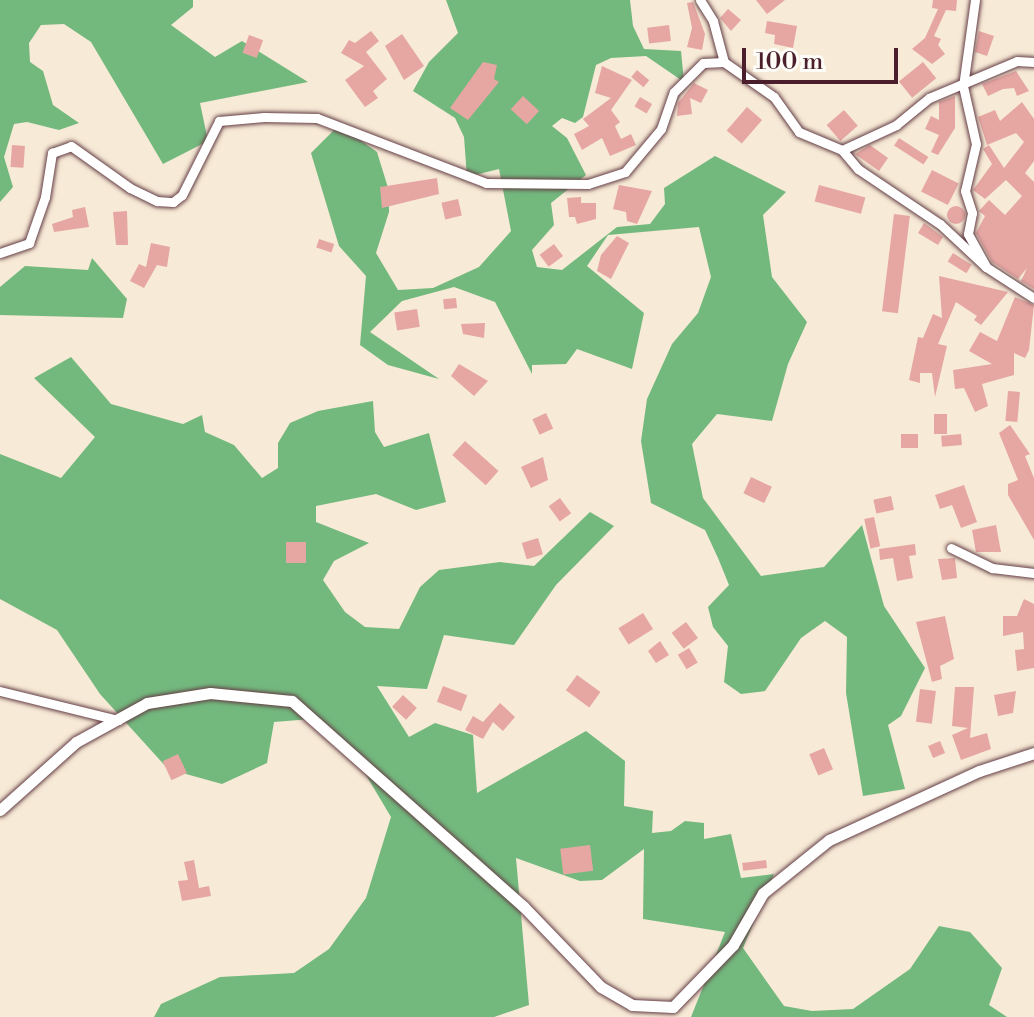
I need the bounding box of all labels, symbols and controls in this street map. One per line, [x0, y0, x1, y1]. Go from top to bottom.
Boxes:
scale bar [746, 32, 902, 82]
text: 100 m [756, 47, 823, 77]

